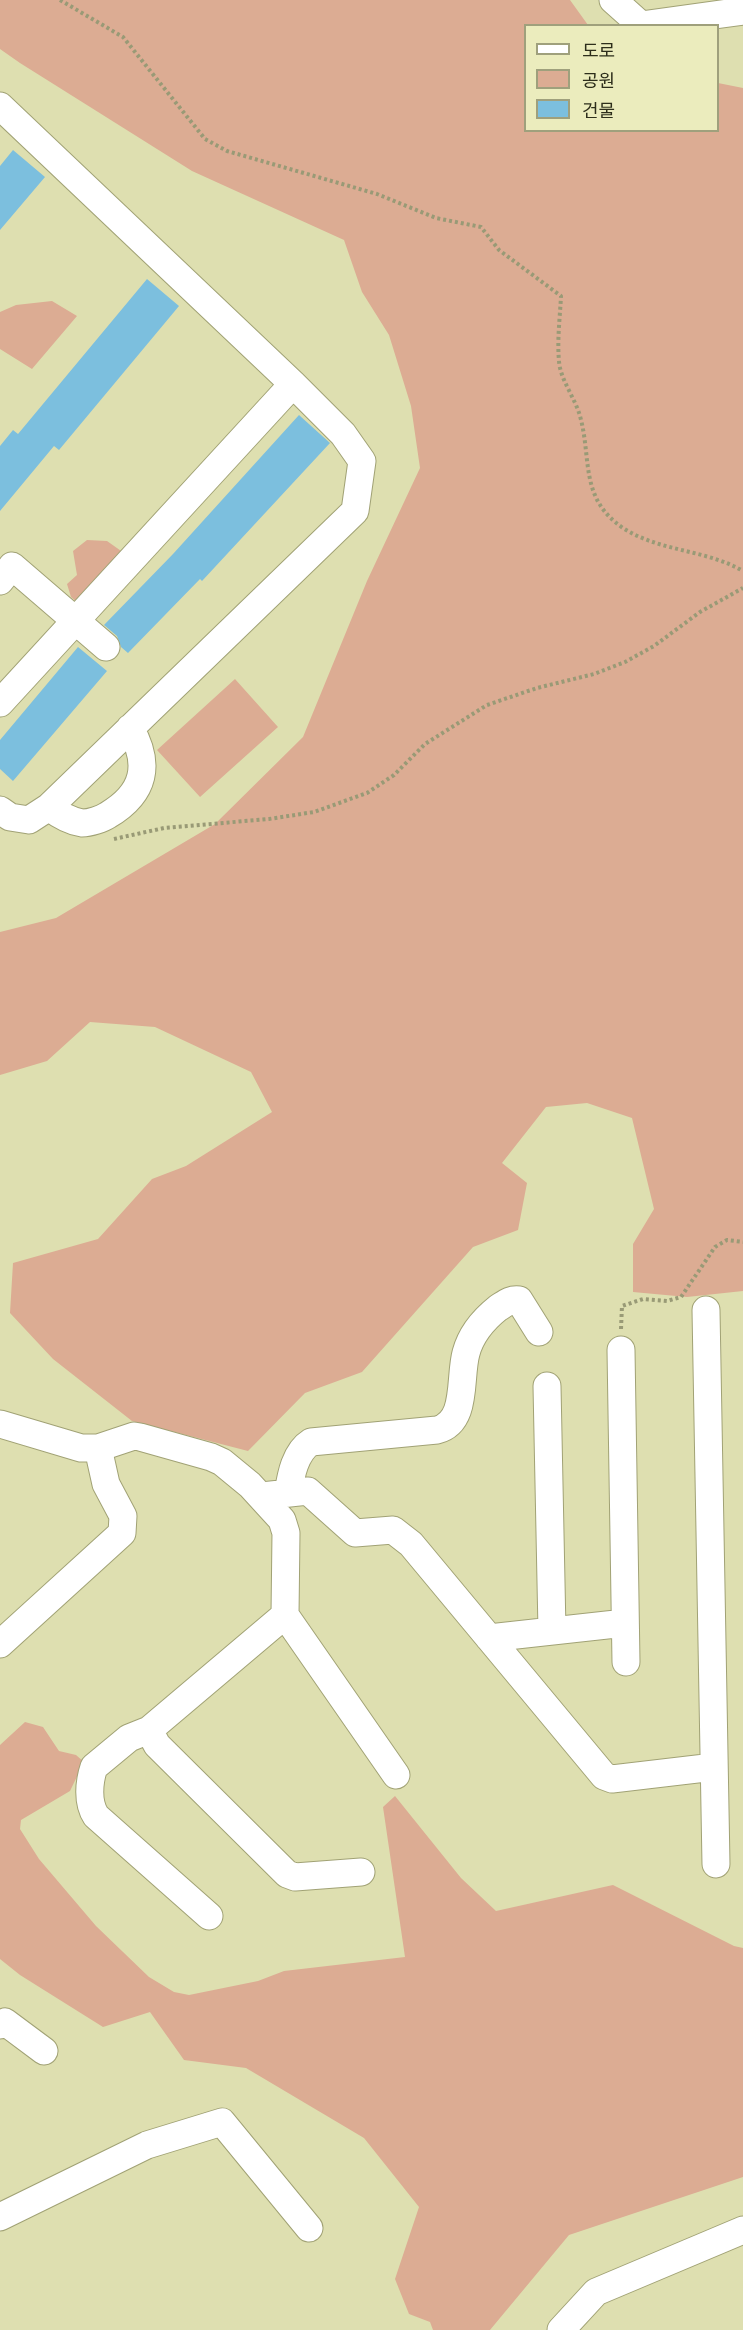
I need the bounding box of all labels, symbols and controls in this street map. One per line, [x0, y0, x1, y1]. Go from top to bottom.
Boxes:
legend [524, 24, 719, 132]
text: 도로 [582, 40, 615, 61]
text: 공원 [582, 70, 615, 91]
text: 건물 [582, 100, 615, 121]

